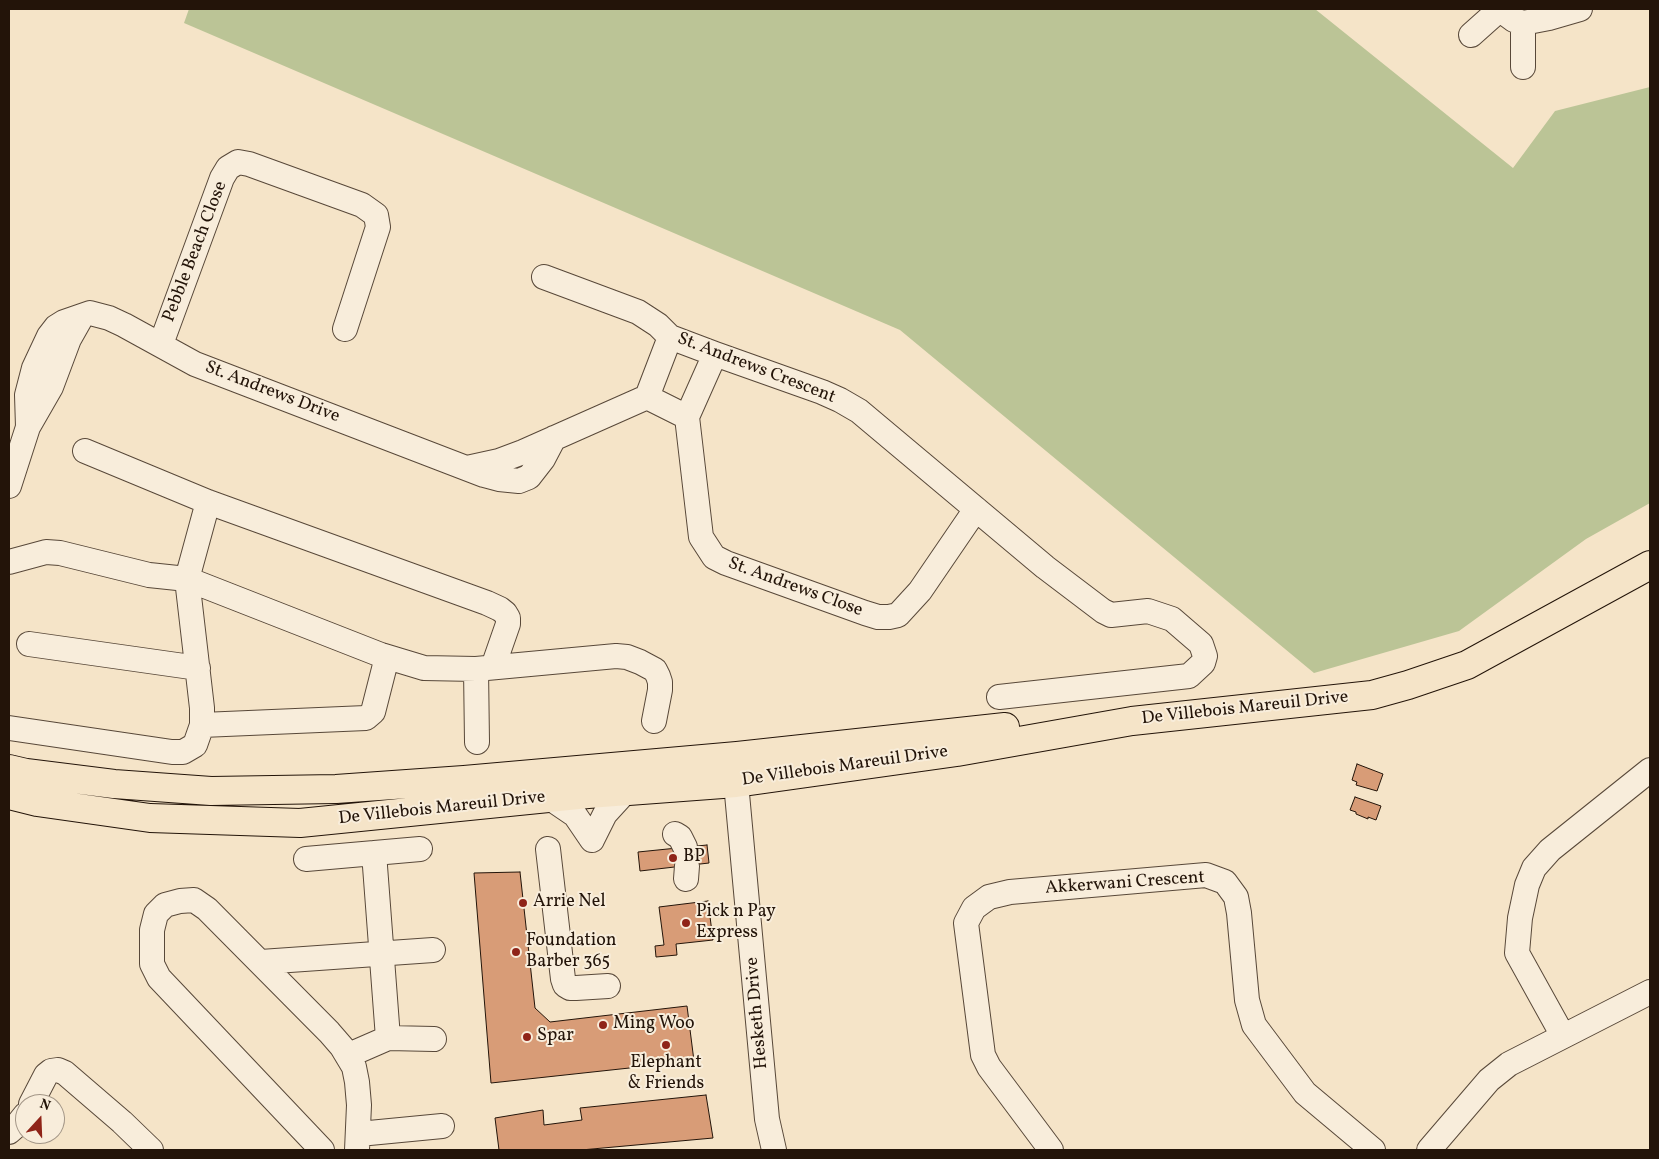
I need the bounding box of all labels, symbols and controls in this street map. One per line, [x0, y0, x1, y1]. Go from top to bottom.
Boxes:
street label: Pebble Beach Close [159, 179, 233, 325]
street label: St. Andrews Crescent [674, 329, 838, 409]
street label: St. Andrews Drive [201, 357, 343, 429]
street label: St. Andrews Close [725, 554, 865, 622]
street label: De Villebois Mareuil Drive [1140, 687, 1350, 731]
street label: De Villebois Mareuil Drive [741, 742, 949, 792]
street label: De Villebois Mareuil Drive [337, 787, 547, 831]
place label: BP [683, 847, 705, 869]
marker: BP [667, 852, 679, 864]
street label: Akkerwani Crescent [1044, 868, 1206, 900]
place label: Arrie Nel [533, 892, 606, 914]
marker: Arrie Nel [517, 897, 529, 909]
place label: Pick n Pay Express [696, 902, 776, 944]
marker: Pick n Pay Express [680, 917, 692, 929]
place label: Foundation Barber 365 [526, 931, 617, 974]
marker: Foundation Barber 365 [510, 946, 522, 958]
street label: Hesketh Drive [742, 956, 774, 1070]
place label: Ming Woo [613, 1014, 694, 1036]
marker: Ming Woo [597, 1019, 609, 1031]
place label: Spar [537, 1026, 574, 1048]
marker: Spar [521, 1031, 533, 1043]
marker: Elephant & Friends [660, 1039, 672, 1051]
place label: Elephant & Friends [628, 1053, 704, 1096]
north arrow [15, 1094, 65, 1144]
text: N [37, 1095, 53, 1116]

